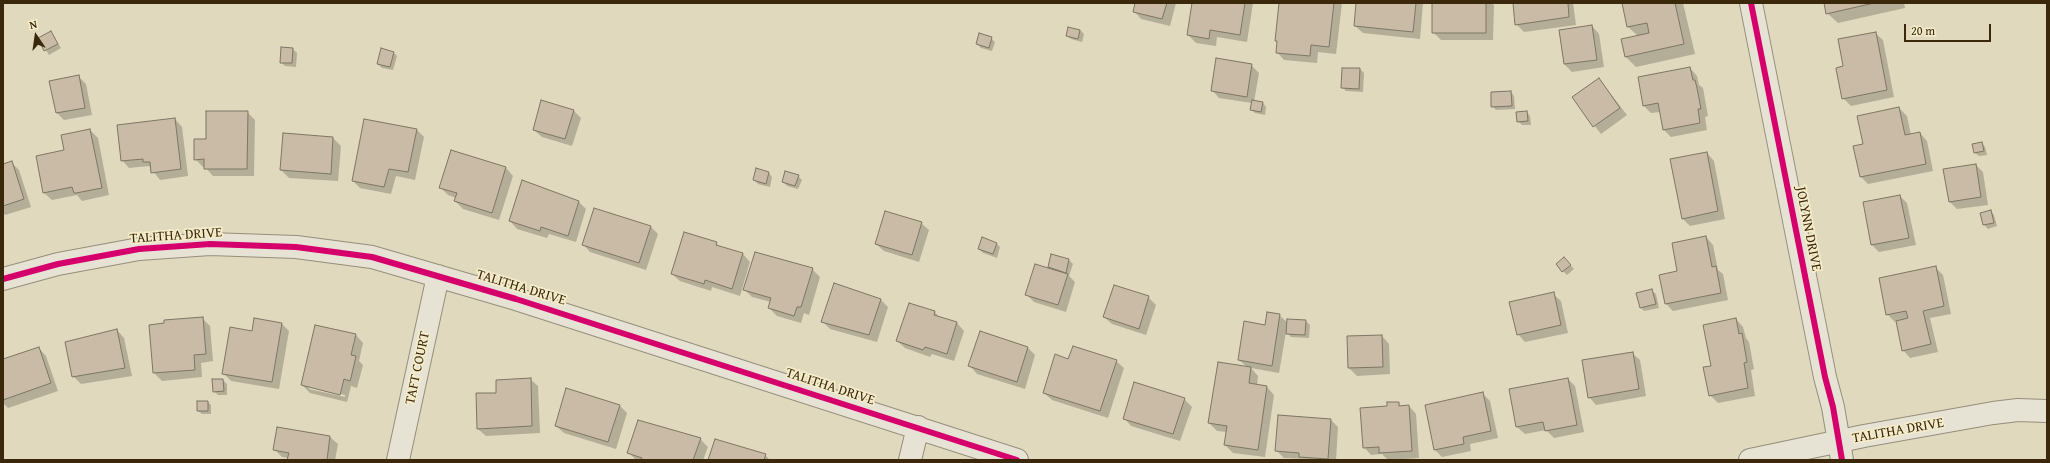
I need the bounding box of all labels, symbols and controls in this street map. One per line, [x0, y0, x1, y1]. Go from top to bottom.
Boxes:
north arrow [16, 16, 56, 56]
text: N [28, 16, 39, 33]
scale bar [1906, 16, 1993, 42]
text: 20 m [1911, 22, 1935, 39]
street label: JOLYNN DRIVE [1792, 185, 1824, 273]
street label: TALITHA DRIVE [129, 224, 223, 248]
street label: TALITHA DRIVE [474, 266, 568, 310]
street label: TAFT COURT [402, 330, 434, 406]
street label: TALITHA DRIVE [783, 365, 877, 409]
street label: TALITHA DRIVE [1851, 415, 1945, 447]

